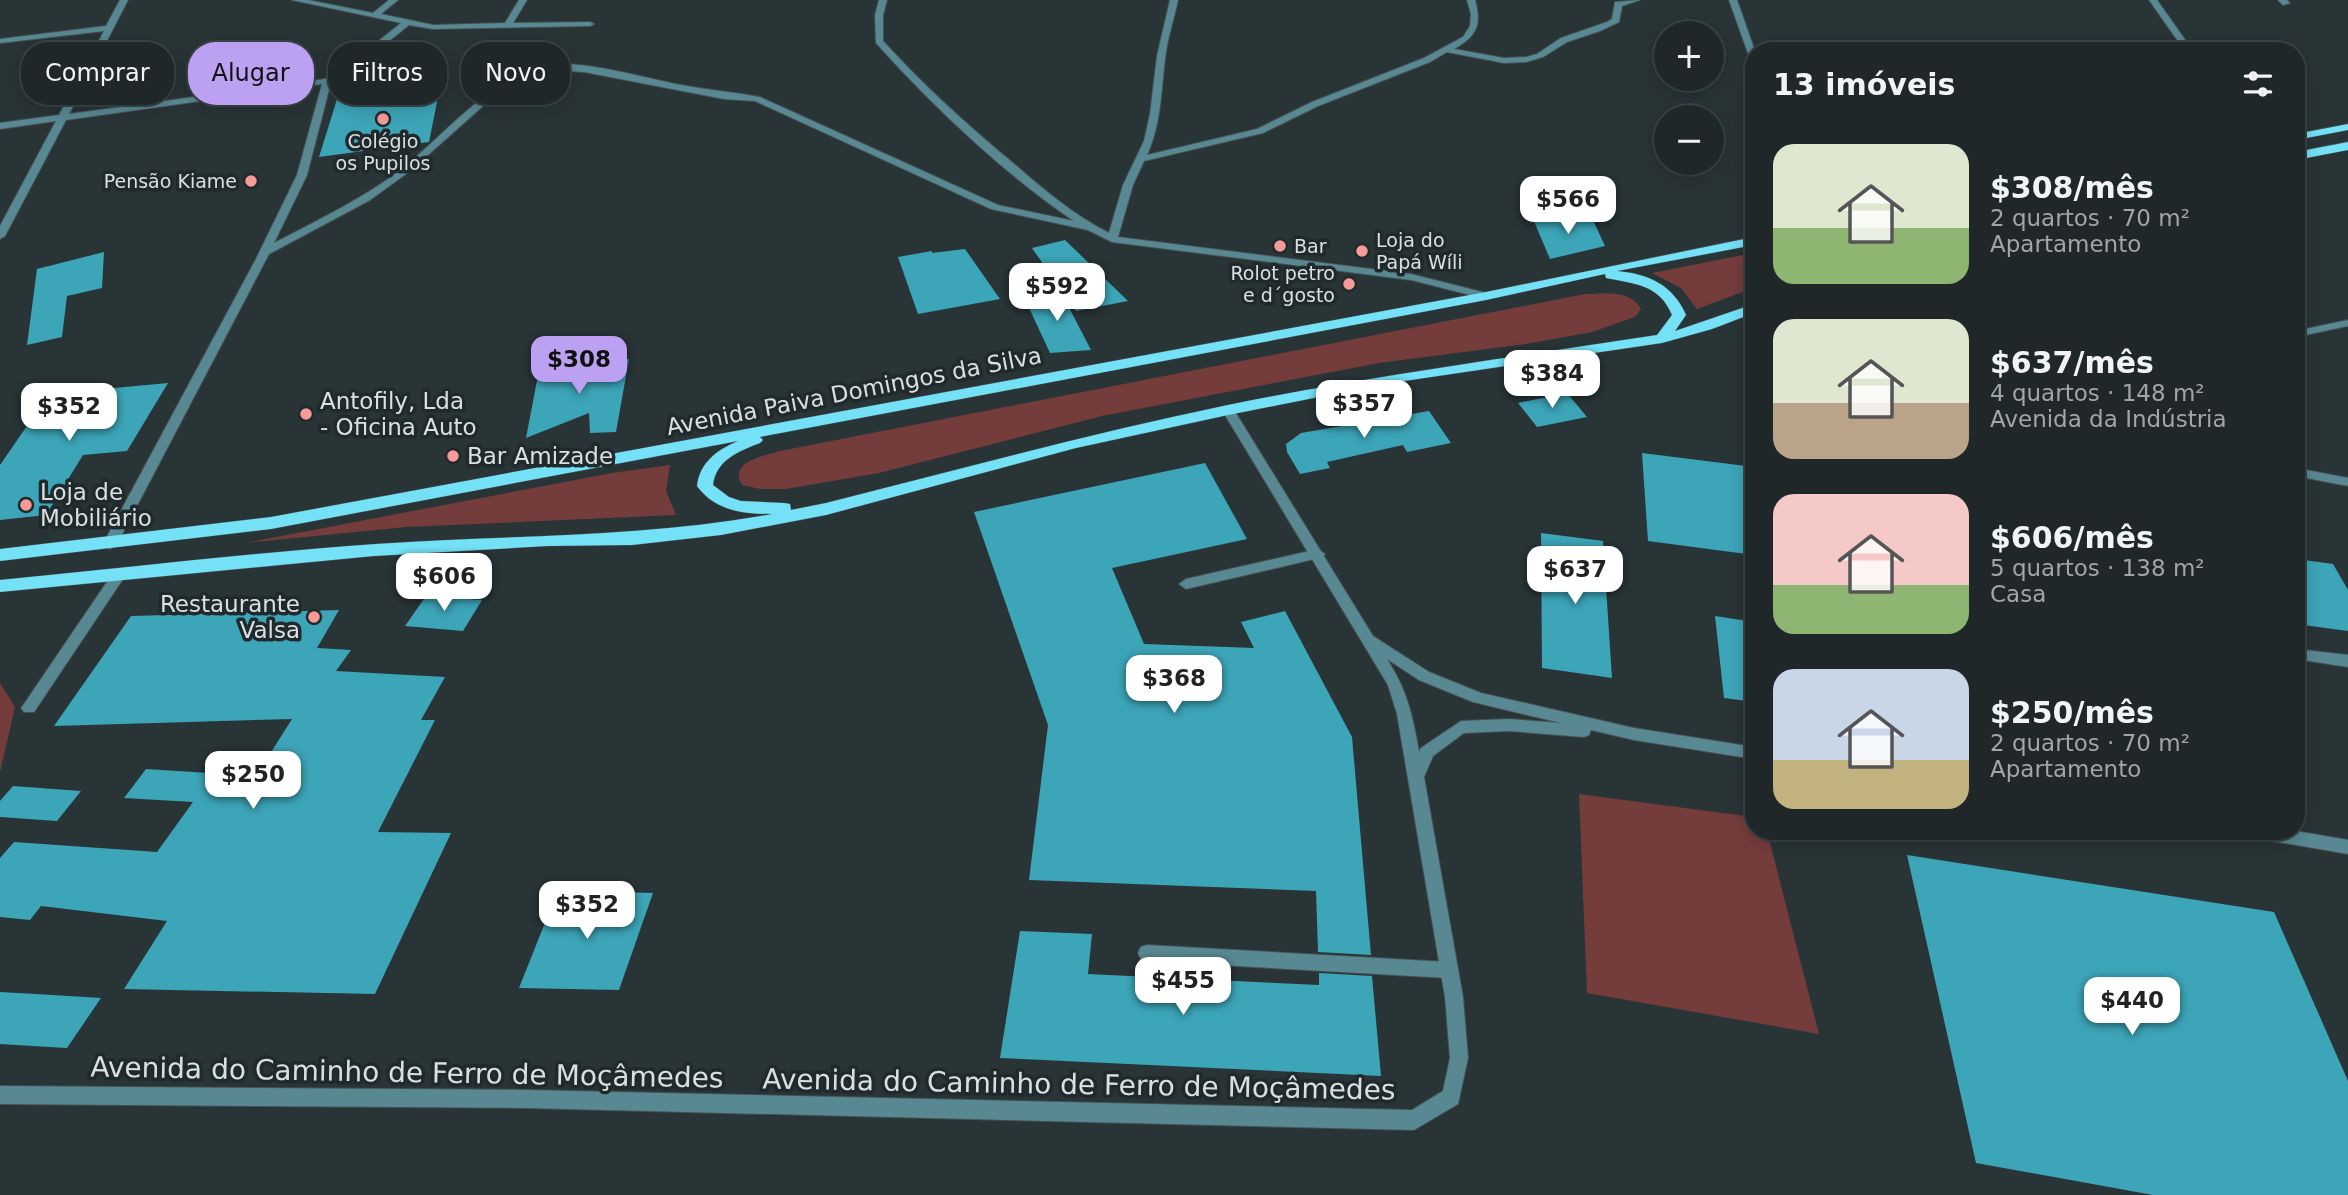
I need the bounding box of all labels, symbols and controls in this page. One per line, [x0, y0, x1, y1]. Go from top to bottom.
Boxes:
map controls [1654, 21, 1724, 175]
button: + [1654, 21, 1724, 91]
chip: Comprar [21, 42, 174, 105]
chip: Alugar [188, 42, 314, 105]
chip: Filtros [328, 42, 447, 105]
chip: Novo [461, 42, 570, 105]
icon: filters [2239, 65, 2277, 103]
text: 13 imóveis [1773, 67, 1955, 102]
button: − [1654, 105, 1724, 175]
marker: Colégio os Pupilos [375, 111, 391, 127]
place label: Colégio os Pupilos [336, 130, 430, 174]
place label: Pensão Kiame [104, 170, 237, 192]
text: $308/mês [1990, 170, 2154, 205]
icon: home [1829, 172, 1913, 256]
marker: Pensão Kiame [243, 173, 259, 189]
pin: $566 [1527, 176, 1609, 236]
text: $566 [1536, 186, 1600, 212]
text: 2 quartos · 70 m² [1990, 205, 2190, 231]
place label: Loja do Papá Wíli [1376, 229, 1463, 273]
text: Apartamento [1990, 231, 2141, 257]
place label: Bar [1294, 235, 1327, 257]
marker: Bar [1272, 238, 1288, 254]
marker: Loja do Papá Wíli [1354, 243, 1370, 259]
place label: Rolot petro e d´gosto [1230, 262, 1335, 306]
pin: $592 [1016, 264, 1098, 323]
text: $592 [1025, 273, 1089, 299]
marker: Rolot petro e d´gosto [1341, 276, 1357, 292]
pin: $308 [538, 336, 620, 396]
street label: Avenida Paiva Domingos da Silva [664, 342, 1044, 440]
text: $637/mês [1990, 345, 2154, 380]
text: $308 [547, 346, 611, 372]
icon: home [1829, 347, 1913, 431]
pin: $384 [1511, 350, 1593, 410]
text: $384 [1520, 360, 1584, 386]
pin: $357 [1323, 380, 1405, 440]
text: 4 quartos · 148 m² [1990, 380, 2205, 406]
pin: $352 [28, 384, 110, 443]
place label: Antofily, Lda - Oficina Auto [320, 388, 477, 440]
text: $357 [1332, 390, 1396, 416]
text: $352 [37, 393, 101, 419]
marker: Antofily, Lda - Oficina Auto [298, 406, 314, 422]
text: Avenida da Indústria [1990, 406, 2227, 432]
place label: Bar Amizade [467, 443, 613, 469]
marker: Bar Amizade [445, 448, 461, 464]
place label: Loja de Mobiliário [40, 479, 152, 531]
marker: Loja de Mobiliário [18, 497, 34, 513]
text: $606/mês [1990, 520, 2154, 555]
icon: home [1829, 522, 1913, 606]
pin: $637 [1534, 546, 1616, 606]
pin: $606 [403, 554, 485, 613]
text: 5 quartos · 138 m² [1990, 555, 2205, 581]
text: $637 [1543, 556, 1607, 582]
text: $606 [412, 563, 476, 589]
text: Casa [1990, 581, 2046, 607]
place label: Restaurante Valsa [160, 591, 300, 643]
marker: Restaurante Valsa [306, 609, 322, 625]
pin: $368 [1133, 656, 1215, 715]
text: $368 [1142, 665, 1206, 691]
text: $250/mês [1990, 695, 2154, 730]
icon: home [1829, 697, 1913, 781]
text: 2 quartos · 70 m² [1990, 730, 2190, 756]
pin: $250 [212, 752, 294, 811]
text: Apartamento [1990, 756, 2141, 782]
text: $250 [221, 761, 285, 787]
pin: $352 [546, 881, 628, 941]
text: $352 [555, 891, 619, 917]
pin: $455 [1142, 958, 1224, 1017]
text: $455 [1151, 967, 1215, 993]
pin: $440 [2091, 978, 2173, 1037]
text: $440 [2100, 987, 2164, 1013]
street label: Avenida do Caminho de Ferro de Moçâmedes [90, 1050, 724, 1095]
street label: Avenida do Caminho de Ferro de Moçâmedes [762, 1062, 1396, 1107]

